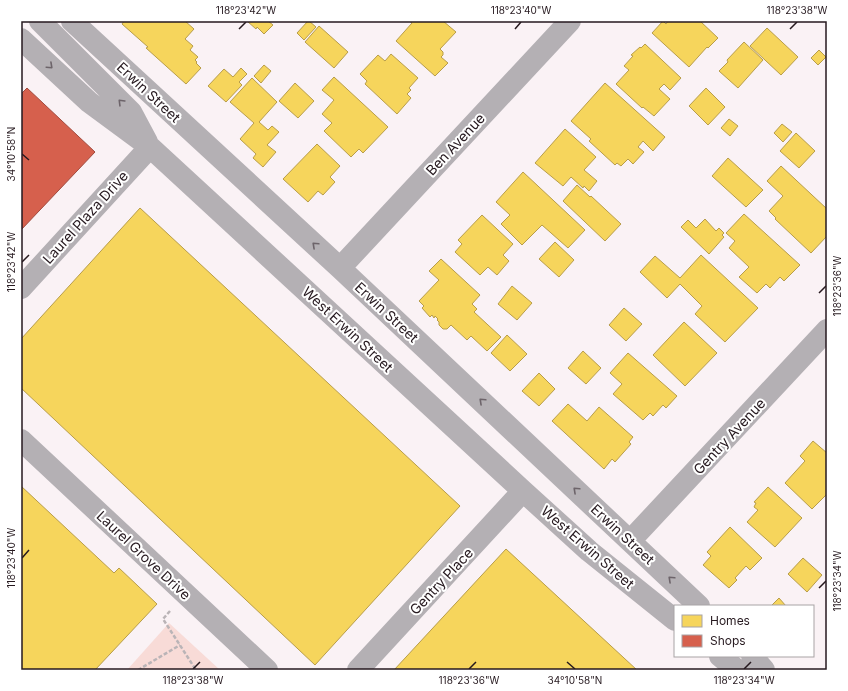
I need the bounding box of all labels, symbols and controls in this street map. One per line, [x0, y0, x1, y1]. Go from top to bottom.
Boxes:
text: 118°23'42"W [216, 4, 276, 16]
text: 118°23'40"W [491, 4, 551, 16]
text: 118°23'38"W [767, 4, 828, 16]
street label: Erwin Street [114, 58, 184, 126]
one-way arrow [45, 61, 52, 68]
one-way arrow [118, 99, 126, 107]
street label: Ben Avenue [422, 109, 488, 179]
text: 34°10'58"N [5, 127, 17, 181]
street label: Laurel Plaza Drive [39, 167, 131, 267]
text: 118°23'42"W [5, 232, 17, 292]
one-way arrow [312, 243, 320, 250]
text: 118°23'36"W [831, 255, 843, 316]
street label: Erwin Street [352, 278, 422, 346]
street label: West Erwin Street [299, 283, 397, 376]
street label: Gentry Avenue [689, 394, 769, 478]
one-way arrow [479, 399, 486, 406]
one-way arrow [573, 488, 581, 495]
street label: Erwin Street [588, 500, 658, 568]
street label: West Erwin Street [538, 502, 638, 592]
street label: Laurel Grove Drive [93, 507, 195, 603]
text: 118°23'40"W [5, 528, 17, 588]
street label: Gentry Place [406, 544, 476, 618]
text: 118°23'34"W [831, 550, 843, 612]
one-way arrow [668, 577, 676, 584]
legend [674, 605, 814, 657]
text: Homes [710, 613, 750, 628]
text: Shops [710, 633, 746, 648]
text: 118°23'38"W [163, 674, 224, 686]
text: 118°23'36"W [439, 674, 500, 686]
text: 34°10'58"N [548, 674, 602, 686]
text: 118°23'34"W [713, 674, 775, 686]

